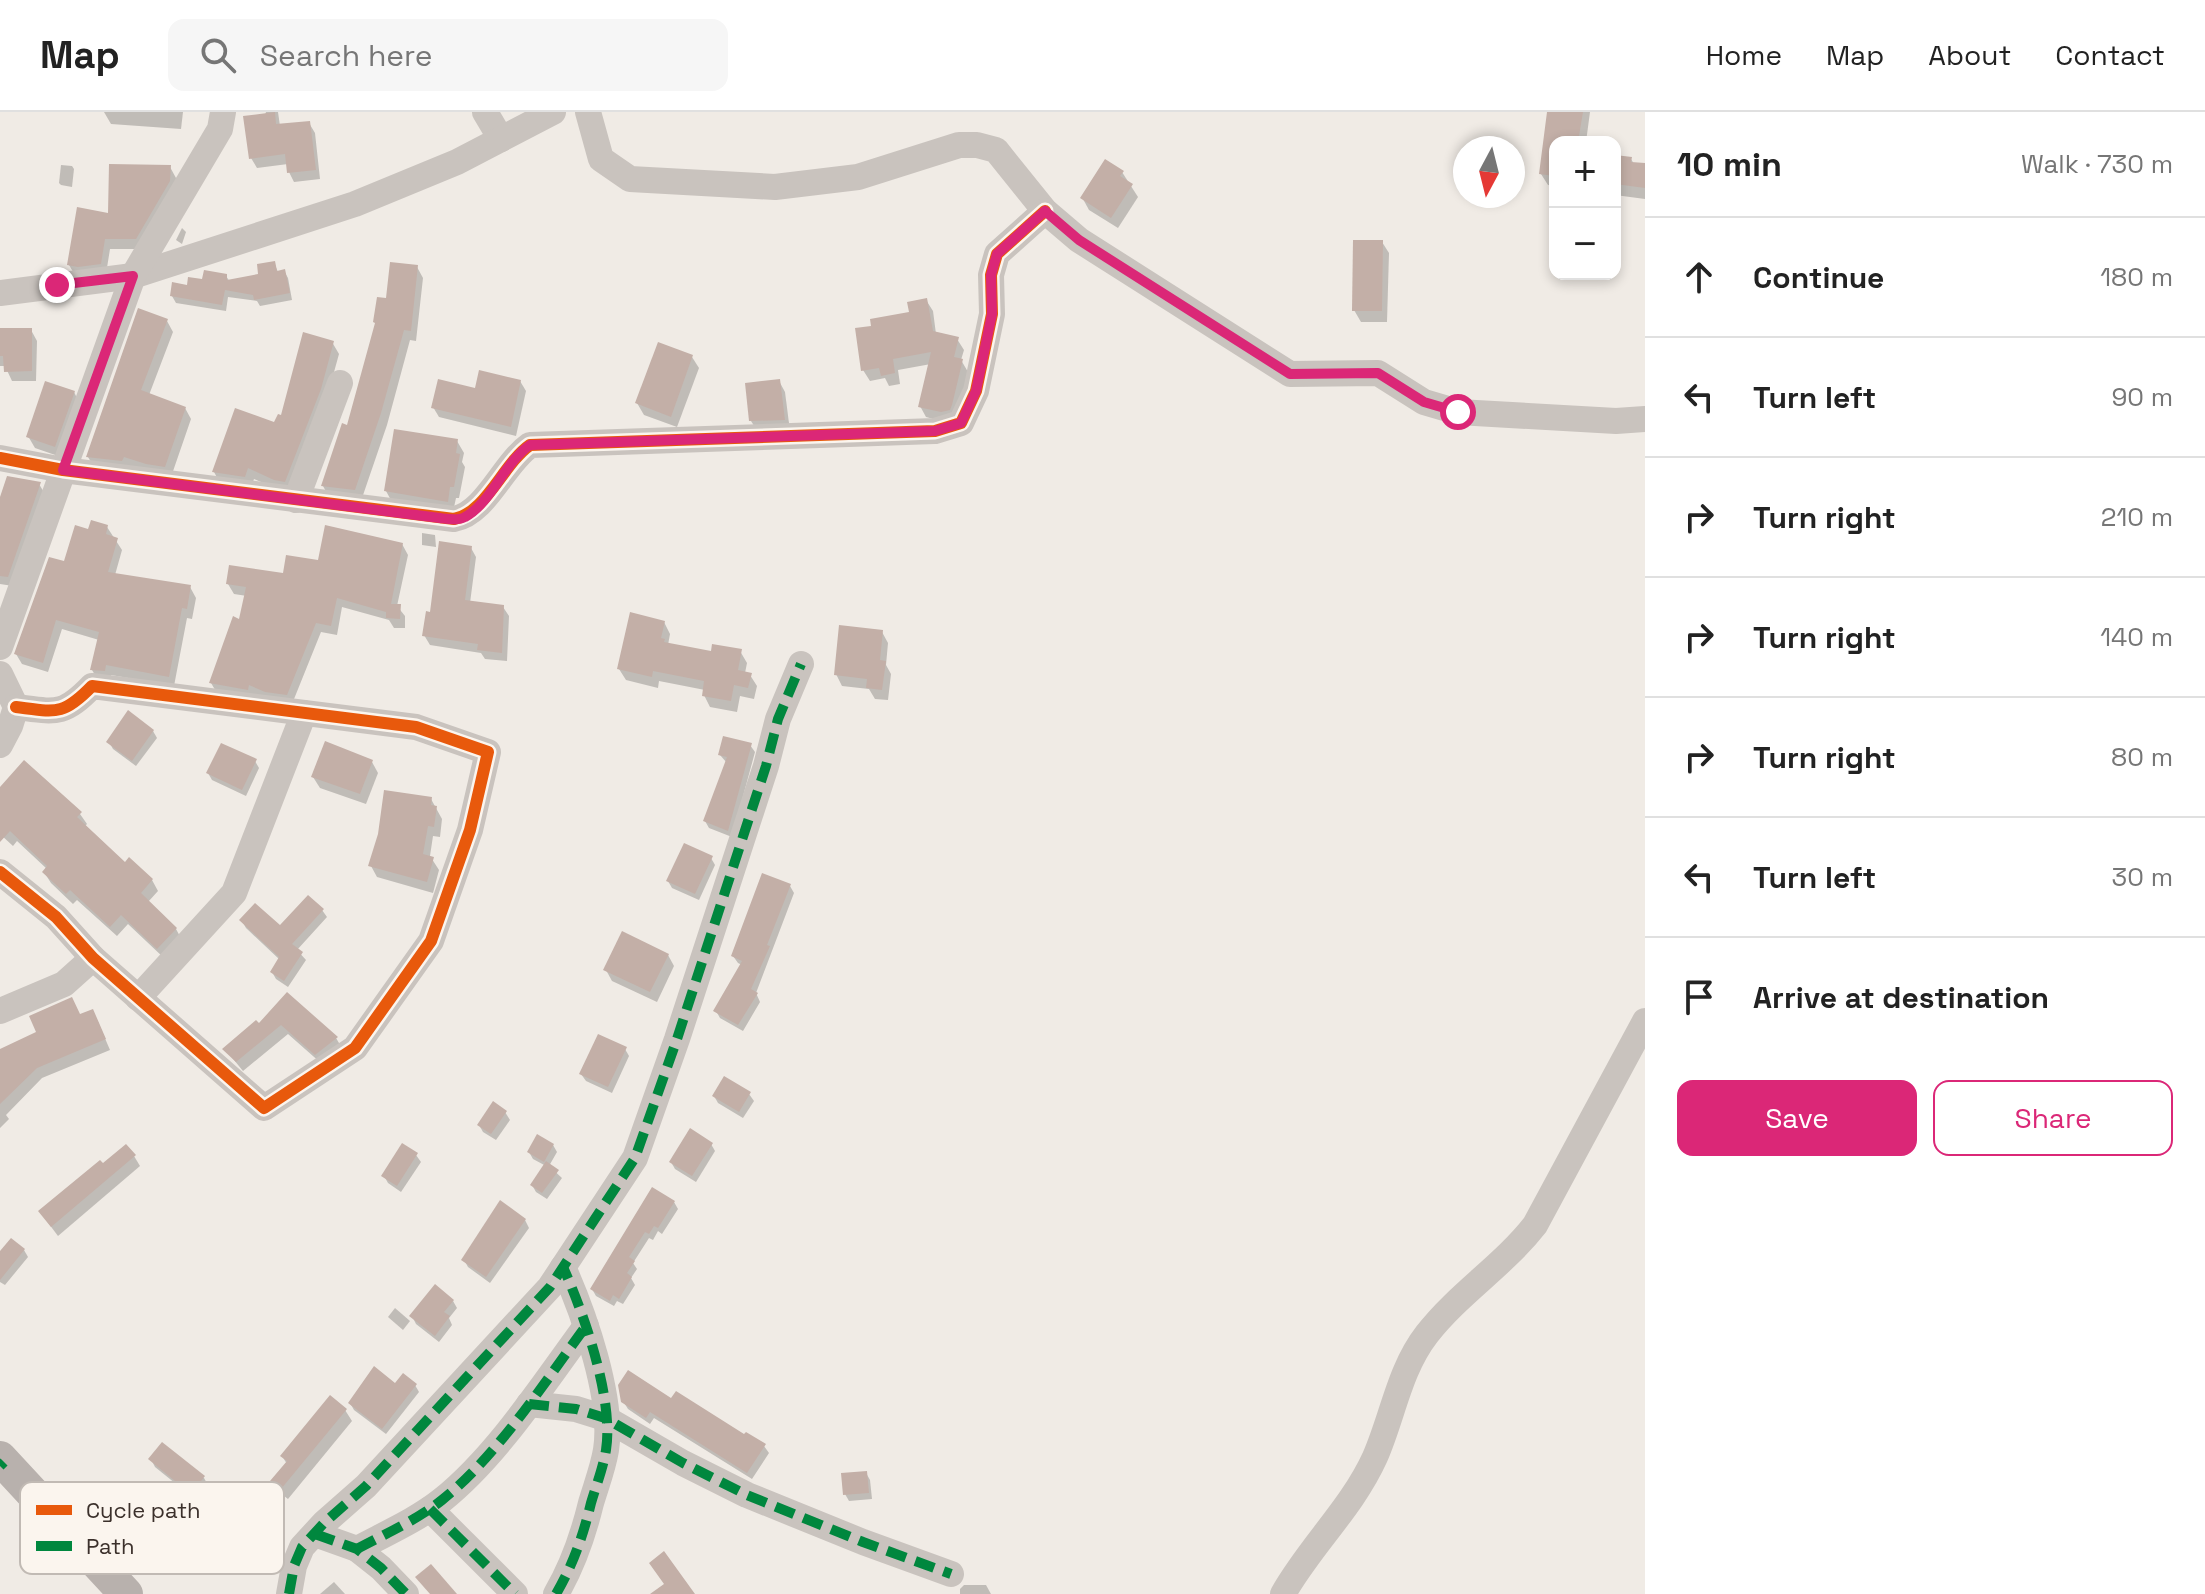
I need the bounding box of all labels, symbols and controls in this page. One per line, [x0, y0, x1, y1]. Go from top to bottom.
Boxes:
search box [168, 19, 728, 91]
text: Map [40, 31, 120, 79]
icon: search [196, 33, 240, 77]
text: Search here [260, 36, 433, 75]
text: Home [1706, 37, 1782, 73]
text: Map [1826, 37, 1884, 73]
text: About [1928, 37, 2011, 73]
text: Contact [2055, 37, 2165, 73]
north arrow [1453, 136, 1525, 208]
map controls [1549, 136, 1621, 280]
button: + [1549, 136, 1621, 208]
text: 10 min [1677, 143, 1782, 186]
text: Walk · 730 m [2021, 147, 2173, 181]
button: − [1549, 208, 1621, 280]
icon: ahead [1677, 255, 1721, 299]
text: Continue [1753, 258, 1884, 297]
text: 180 m [2100, 260, 2173, 294]
route end [39, 267, 75, 303]
icon: left [1677, 375, 1721, 419]
text: Turn left [1753, 378, 1876, 417]
text: 90 m [2111, 380, 2173, 414]
route start [1440, 394, 1476, 430]
icon: right [1677, 495, 1721, 539]
text: Turn right [1753, 498, 1896, 537]
text: 210 m [2101, 500, 2173, 534]
icon: right [1677, 615, 1721, 659]
text: Turn right [1753, 618, 1896, 657]
text: 140 m [2100, 620, 2173, 654]
icon: right [1677, 735, 1721, 779]
text: Turn right [1753, 738, 1896, 777]
text: 80 m [2111, 740, 2173, 774]
icon: left [1677, 855, 1721, 899]
text: Turn left [1753, 858, 1876, 897]
text: 30 m [2112, 860, 2173, 894]
icon: arrive [1677, 975, 1721, 1019]
text: Arrive at destination [1753, 978, 2049, 1017]
button: Save [1677, 1080, 1917, 1156]
button: Share [1933, 1080, 2173, 1156]
legend [20, 1482, 284, 1574]
text: Cycle path [86, 1496, 201, 1524]
text: Path [86, 1532, 135, 1560]

